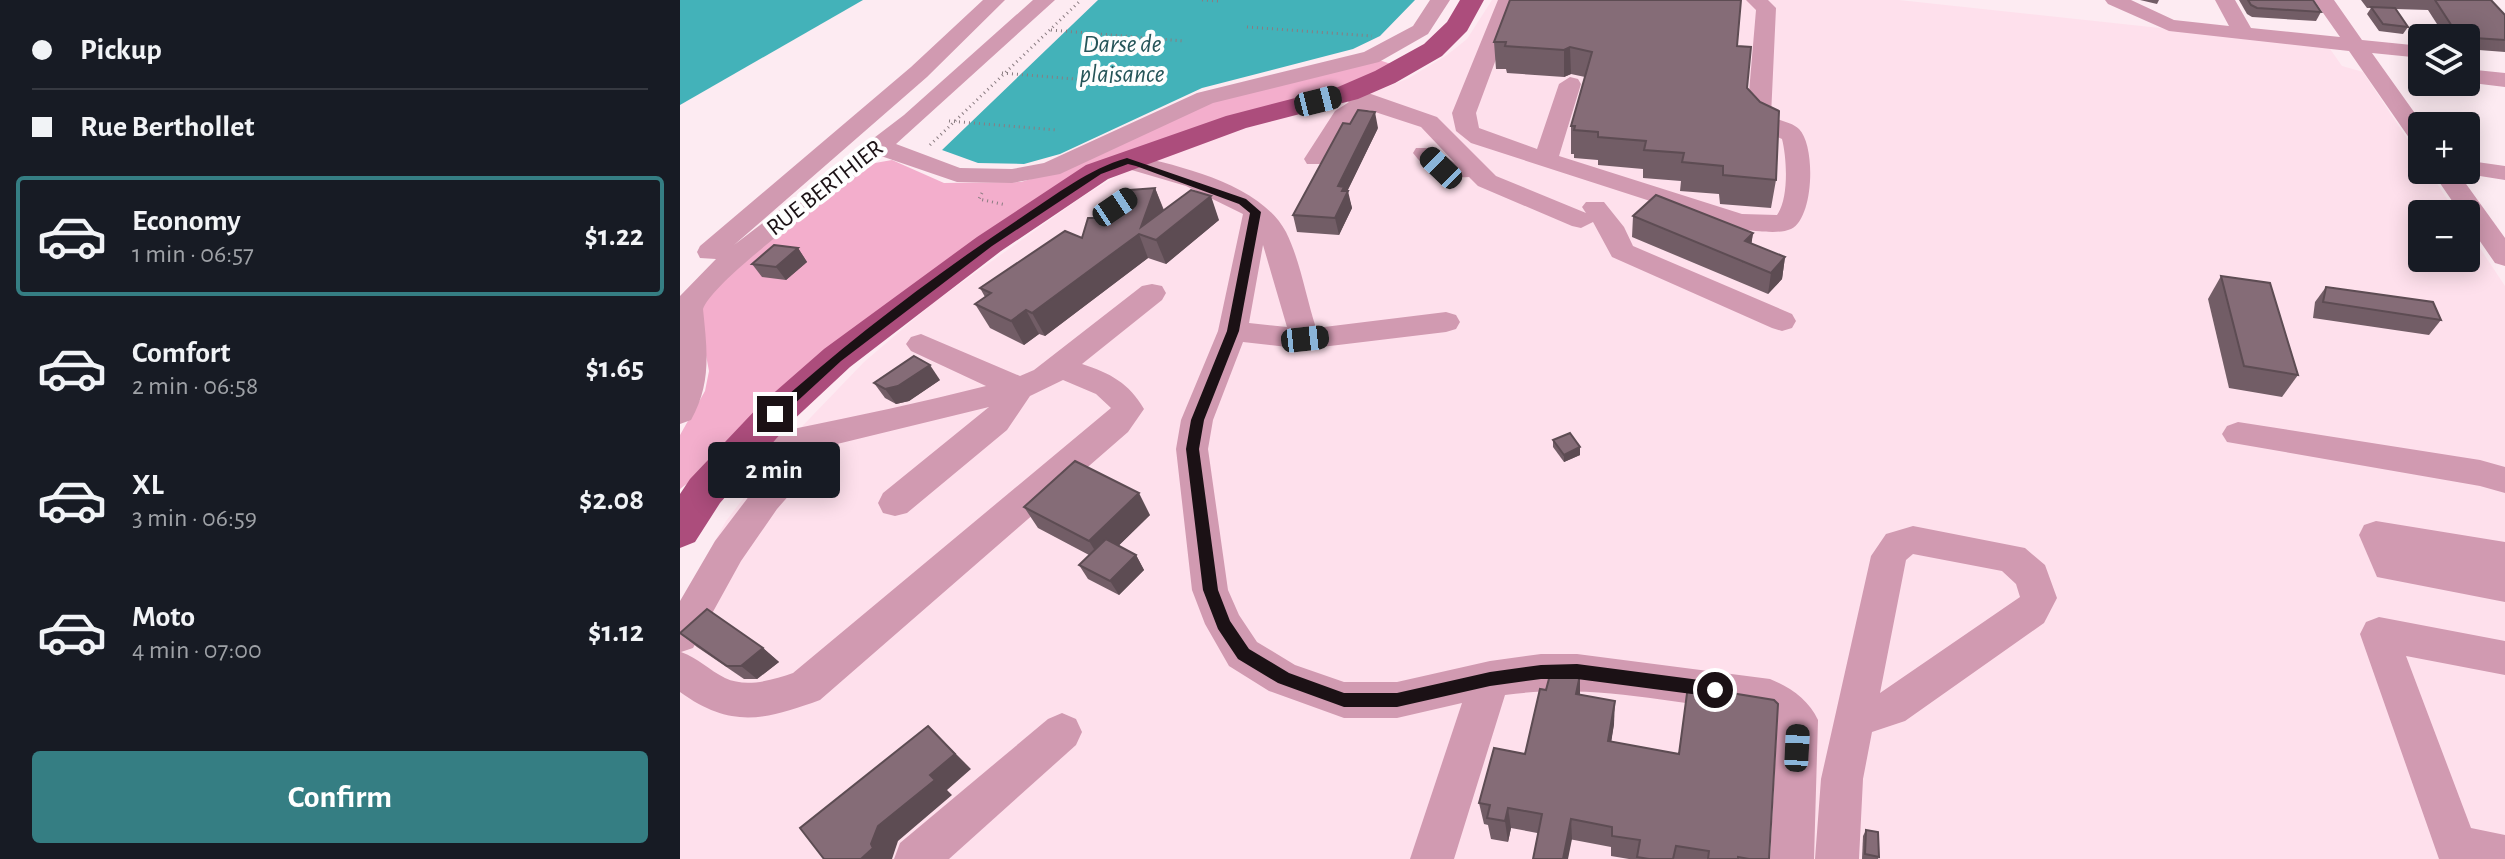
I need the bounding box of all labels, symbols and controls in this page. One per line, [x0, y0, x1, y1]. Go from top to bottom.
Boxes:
map controls [2408, 24, 2480, 272]
button: layers [2408, 24, 2480, 96]
water label: Darse de plaisance [1079, 31, 1165, 87]
text: Pickup [80, 35, 162, 65]
car [1292, 84, 1344, 118]
text: Rue Berthollet [80, 112, 255, 142]
button: + [2408, 112, 2480, 184]
street label: RUE BERTHIER [763, 136, 887, 240]
car [1415, 143, 1467, 193]
car [1088, 184, 1142, 230]
icon: car [36, 200, 108, 272]
button: − [2408, 200, 2480, 272]
text: Economy [132, 206, 241, 236]
text: $1.22 [585, 221, 644, 251]
text: 1 min · 06:57 [132, 241, 254, 267]
car [1280, 325, 1330, 353]
icon: car [36, 332, 108, 404]
text: Comfort [132, 338, 231, 368]
text: $1.65 [585, 353, 644, 383]
text: 2 min · 06:58 [132, 373, 258, 399]
route end [757, 396, 793, 432]
callout: 2 min [709, 442, 841, 498]
text: 2 min [745, 457, 803, 483]
icon: car [36, 464, 108, 536]
text: XL [132, 470, 164, 500]
text: $2.08 [579, 485, 644, 515]
text: 3 min · 06:59 [132, 505, 257, 531]
icon: car [36, 596, 108, 668]
text: Moto [132, 602, 195, 632]
text: $1.12 [588, 617, 644, 647]
text: 4 min · 07:00 [132, 637, 262, 663]
route start [1697, 672, 1733, 708]
car [1784, 723, 1810, 773]
button: Confirm [32, 751, 648, 843]

